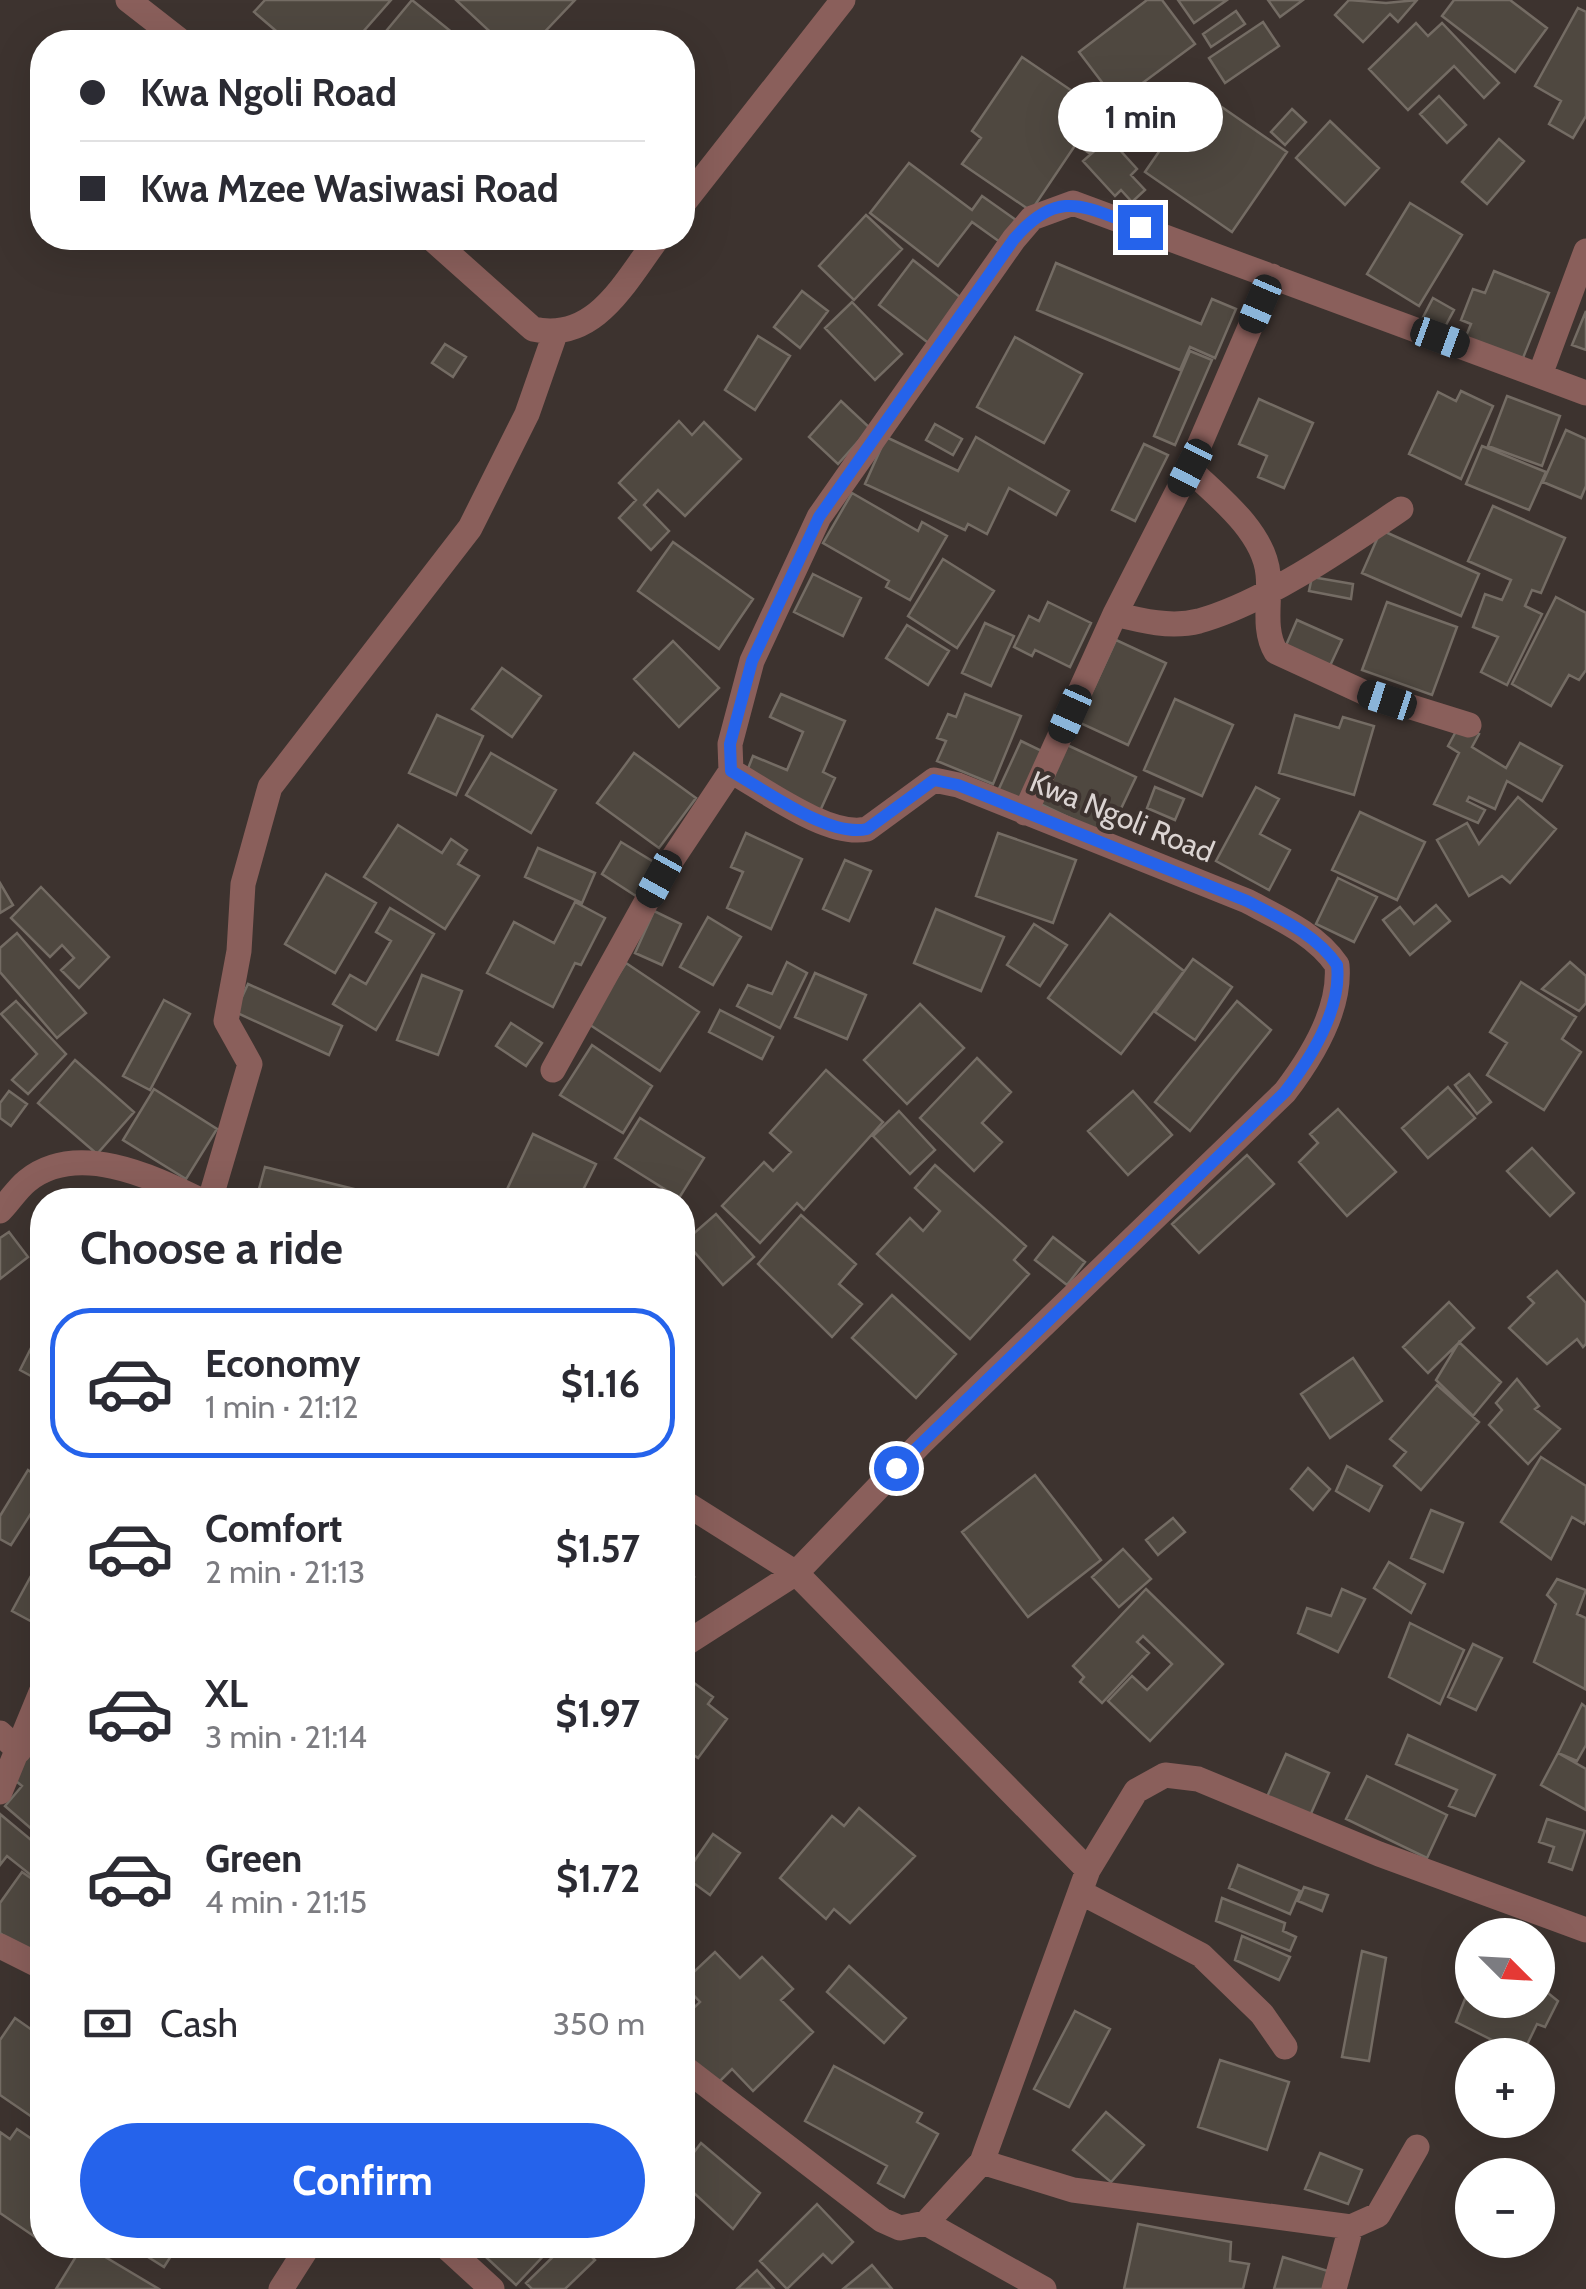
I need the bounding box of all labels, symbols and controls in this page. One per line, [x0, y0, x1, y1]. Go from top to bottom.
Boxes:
text: Kwa Ngoli Road [140, 69, 397, 116]
callout: 1 min [1058, 82, 1222, 152]
text: 1 min [1104, 97, 1177, 136]
text: Kwa Mzee Wasiwasi Road [140, 165, 559, 212]
route end [1118, 205, 1163, 250]
car [1234, 271, 1286, 337]
car [1407, 314, 1473, 362]
car [1163, 434, 1217, 502]
car [1354, 676, 1420, 724]
car [1044, 680, 1096, 748]
street label: Kwa Ngoli Road [1024, 763, 1220, 870]
car [631, 845, 687, 913]
text: Choose a ride [80, 1221, 343, 1275]
icon: car [85, 1338, 175, 1428]
text: Economy [205, 1340, 360, 1387]
text: $1.16 [561, 1360, 640, 1407]
text: 1 min · 21:12 [205, 1387, 358, 1426]
route start [874, 1446, 919, 1491]
icon: car [85, 1503, 175, 1593]
text: Comfort [205, 1505, 342, 1552]
text: $1.57 [556, 1525, 640, 1572]
text: 2 min · 21:13 [205, 1552, 365, 1591]
icon: car [85, 1668, 175, 1758]
text: XL [205, 1670, 248, 1717]
text: $1.97 [555, 1690, 640, 1737]
text: 3 min · 21:14 [205, 1717, 367, 1756]
icon: car [85, 1833, 175, 1923]
text: Green [205, 1835, 302, 1882]
text: $1.72 [556, 1855, 640, 1902]
text: 4 min · 21:15 [205, 1882, 367, 1921]
north arrow [1455, 1918, 1555, 2018]
map controls [1455, 1918, 1555, 2258]
icon: cash [80, 1996, 135, 2051]
text: Cash [160, 2000, 238, 2047]
text: 350 m [553, 2004, 645, 2043]
button: + [1455, 2038, 1555, 2138]
button: Confirm [80, 2123, 645, 2238]
button: − [1455, 2158, 1555, 2258]

